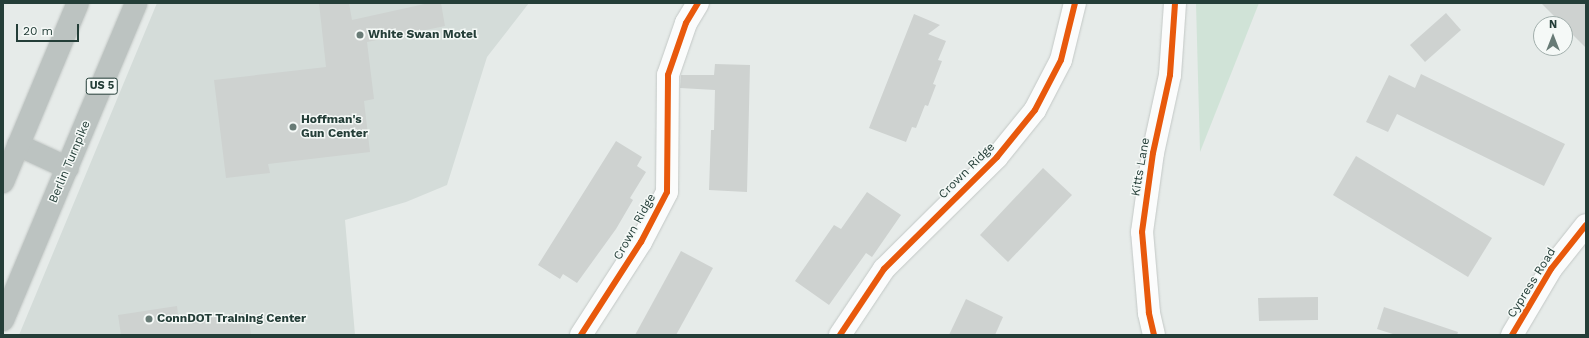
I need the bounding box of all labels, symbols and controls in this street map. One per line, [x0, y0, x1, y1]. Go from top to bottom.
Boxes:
scale bar [18, 16, 81, 42]
north arrow [1533, 16, 1573, 56]
text: N [1549, 18, 1557, 31]
text: 20 m [23, 24, 53, 38]
place label: White Swan Motel [368, 28, 477, 42]
marker: White Swan Motel [355, 30, 365, 40]
road number: US 5 [85, 77, 119, 95]
place label: Hoffman's Gun Center [301, 113, 368, 141]
street label: Berlin Turnpike [46, 118, 94, 206]
marker: Hoffman's Gun Center [288, 122, 298, 132]
street label: Kitts Lane [1129, 137, 1153, 197]
street label: Crown Ridge [936, 140, 998, 202]
street label: Crown Ridge [611, 191, 659, 263]
street label: Cypress Road [1505, 245, 1559, 321]
place label: ConnDOT Training Center [157, 312, 307, 326]
marker: ConnDOT Training Center [144, 314, 154, 324]

